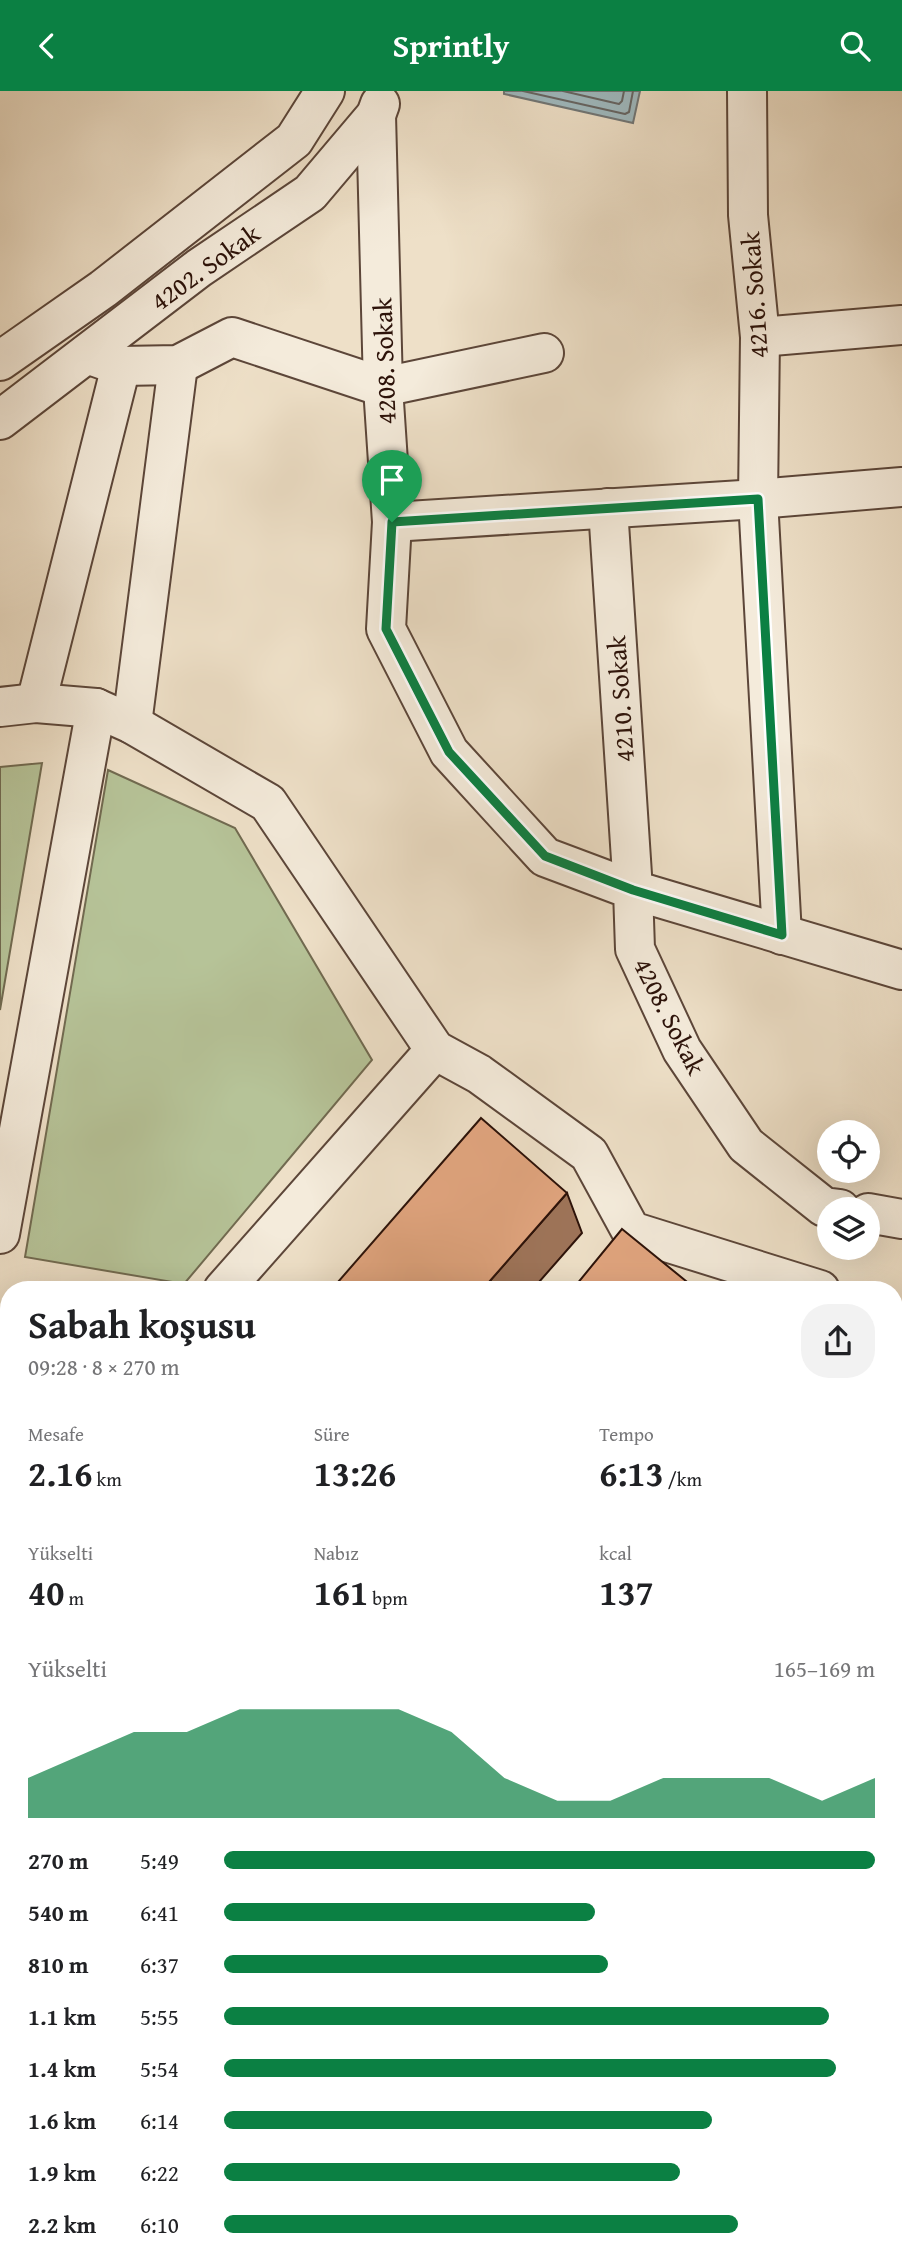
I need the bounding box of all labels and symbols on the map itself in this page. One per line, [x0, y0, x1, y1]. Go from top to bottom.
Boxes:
street label: 4202. Sokak [142, 214, 268, 320]
street label: 4216. Sokak [730, 230, 778, 360]
street label: 4208. Sokak [362, 296, 406, 425]
pin [362, 450, 422, 522]
street label: 4210. Sokak [596, 634, 644, 764]
street label: 4208. Sokak [624, 951, 717, 1082]

